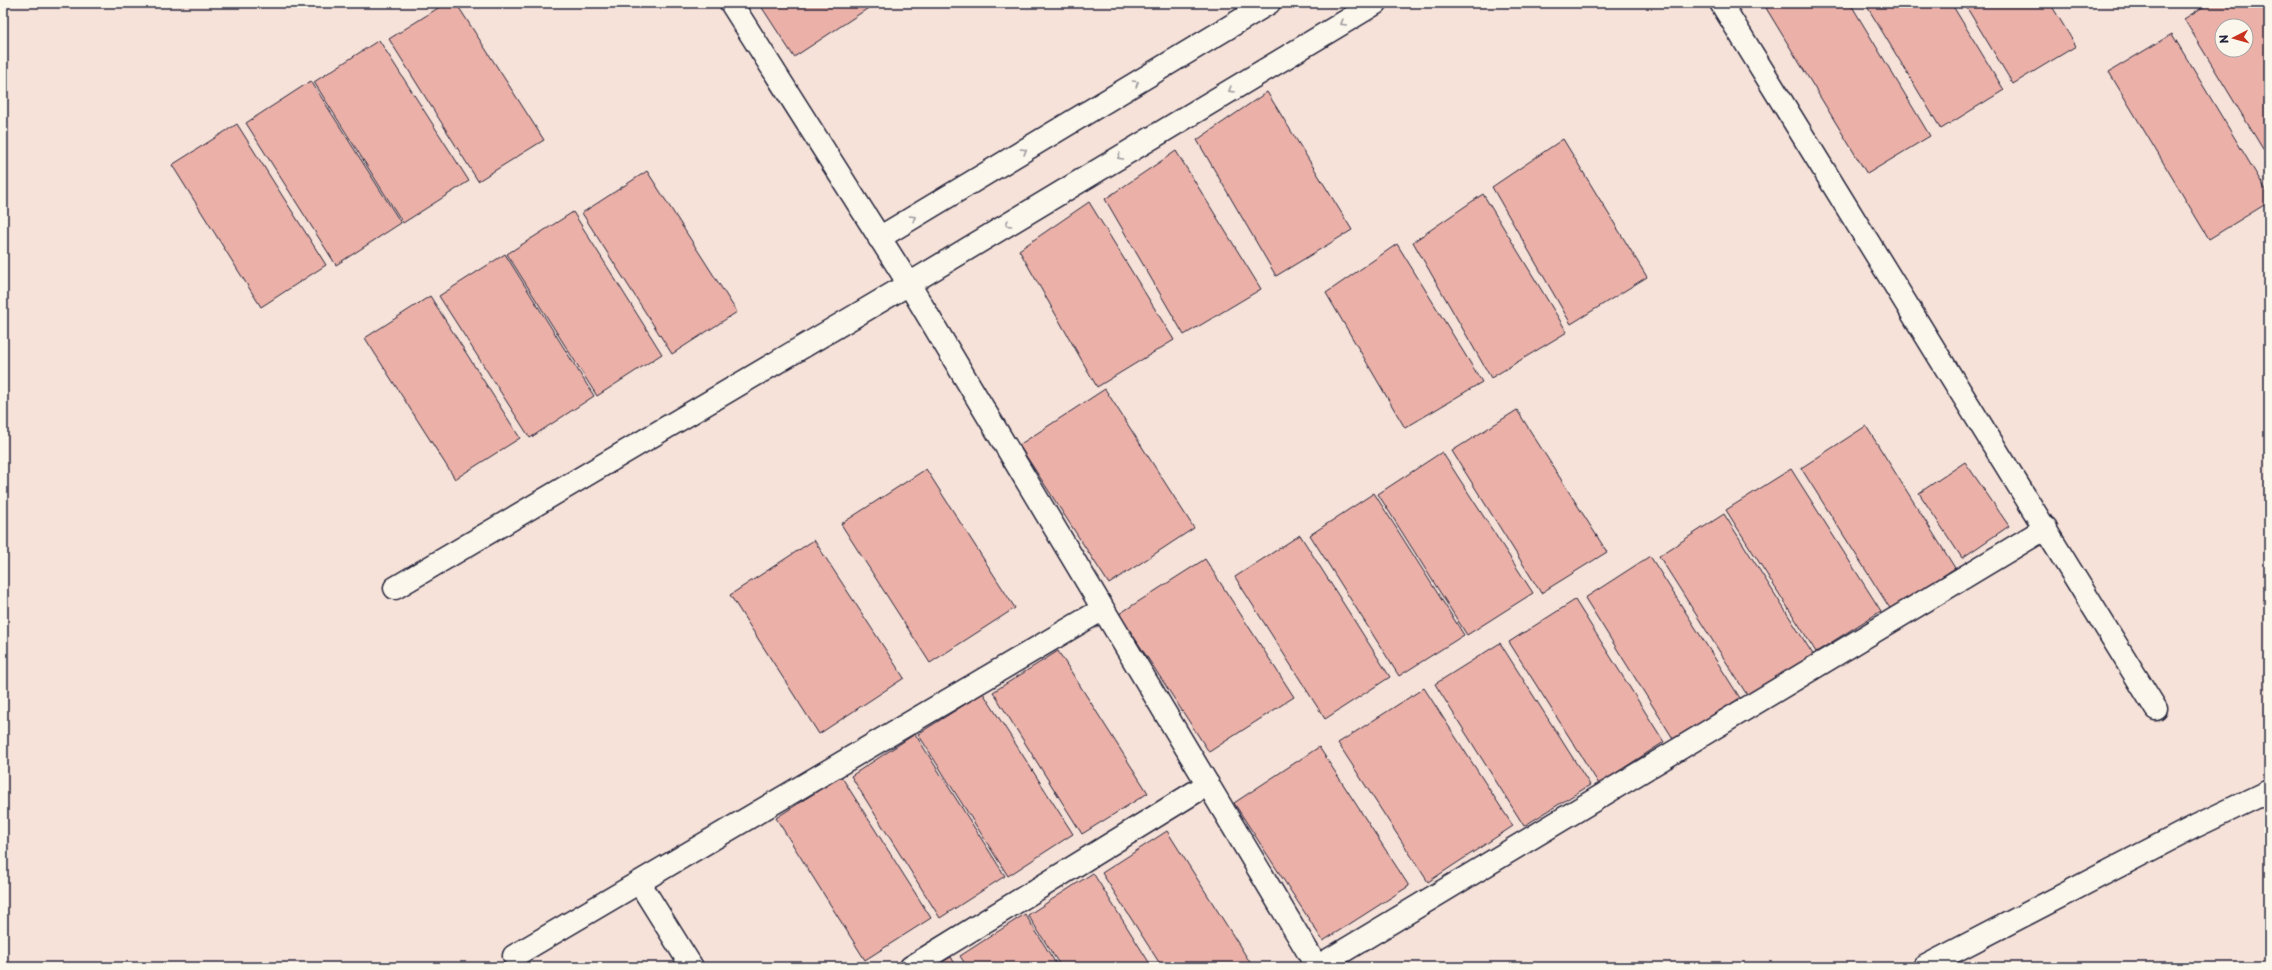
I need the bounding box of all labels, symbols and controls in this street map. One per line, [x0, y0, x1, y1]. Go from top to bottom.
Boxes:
north arrow [2214, 18, 2254, 58]
one-way arrow [1340, 19, 1347, 26]
text: N [2215, 34, 2232, 44]
one-way arrow [1132, 81, 1139, 88]
one-way arrow [1228, 86, 1235, 93]
one-way arrow [1020, 148, 1027, 155]
one-way arrow [1117, 153, 1124, 160]
one-way arrow [909, 215, 916, 222]
one-way arrow [1005, 220, 1012, 227]

